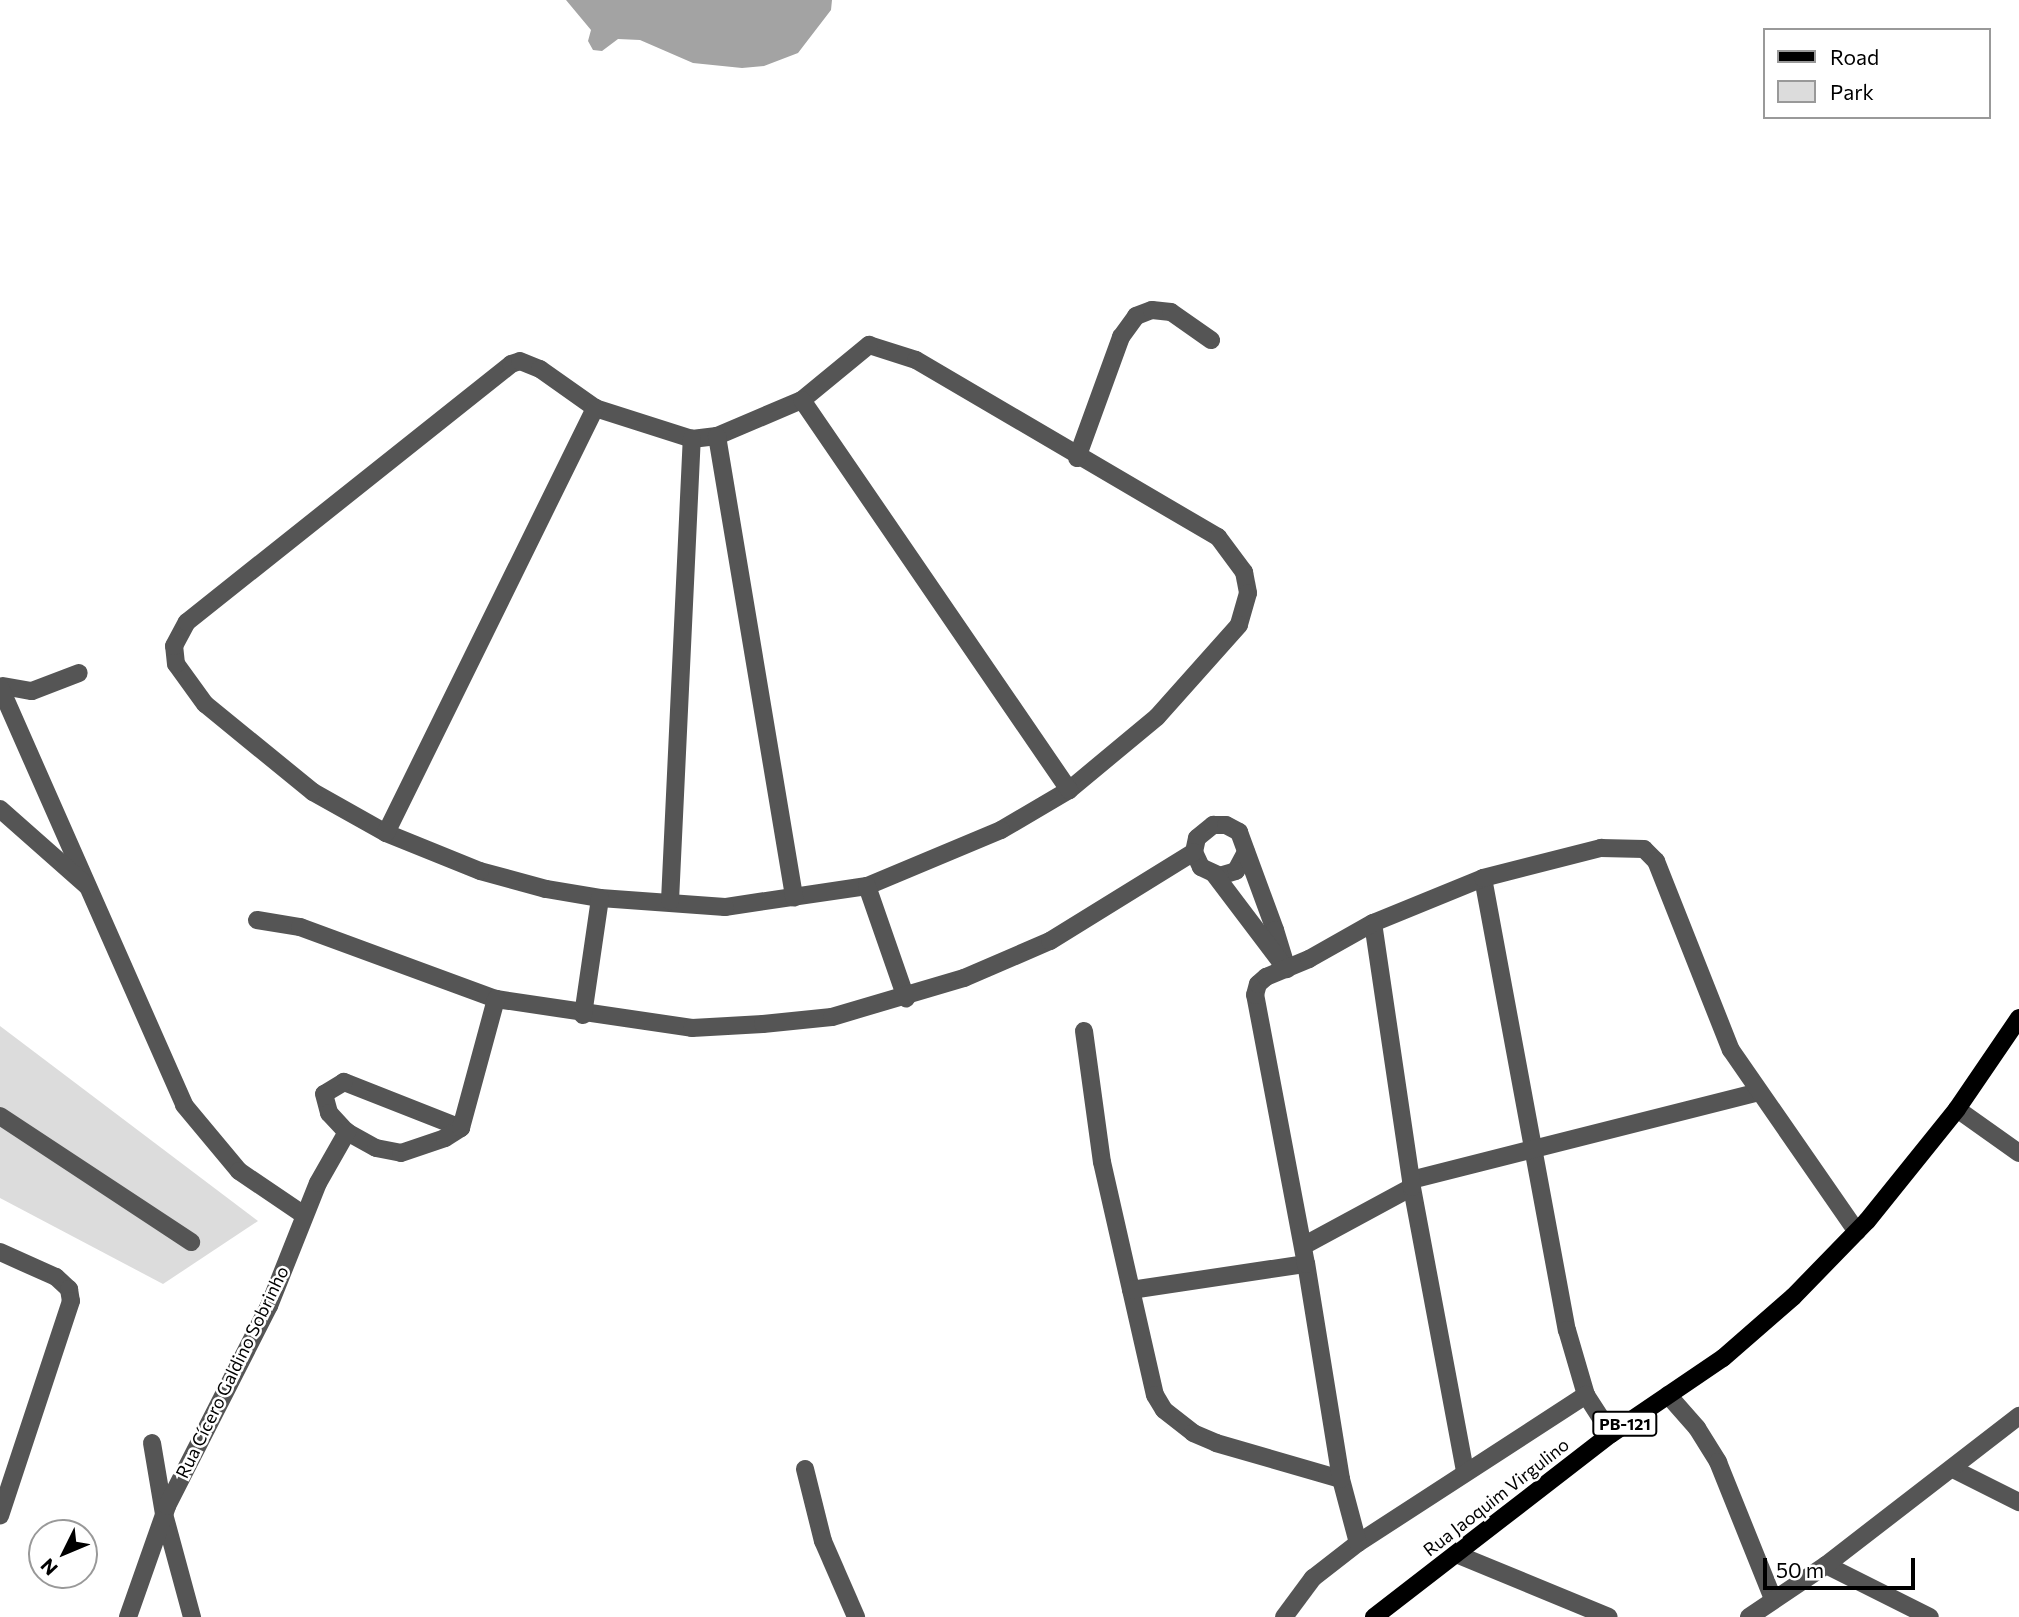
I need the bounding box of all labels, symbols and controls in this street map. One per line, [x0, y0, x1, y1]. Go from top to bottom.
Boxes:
legend [1764, 28, 1991, 119]
text: Road [1830, 44, 1879, 69]
text: Park [1830, 79, 1874, 104]
street label: Rua Cícero Galdino Sobrinho [171, 1262, 293, 1482]
road number: PB-121 [1592, 1412, 1658, 1436]
street label: Rua Jaoquim Virgulino [1419, 1433, 1573, 1561]
north arrow [28, 1519, 98, 1589]
scale bar [1767, 1544, 1919, 1588]
text: N [35, 1554, 62, 1580]
text: 50 m [1776, 1557, 1824, 1582]

